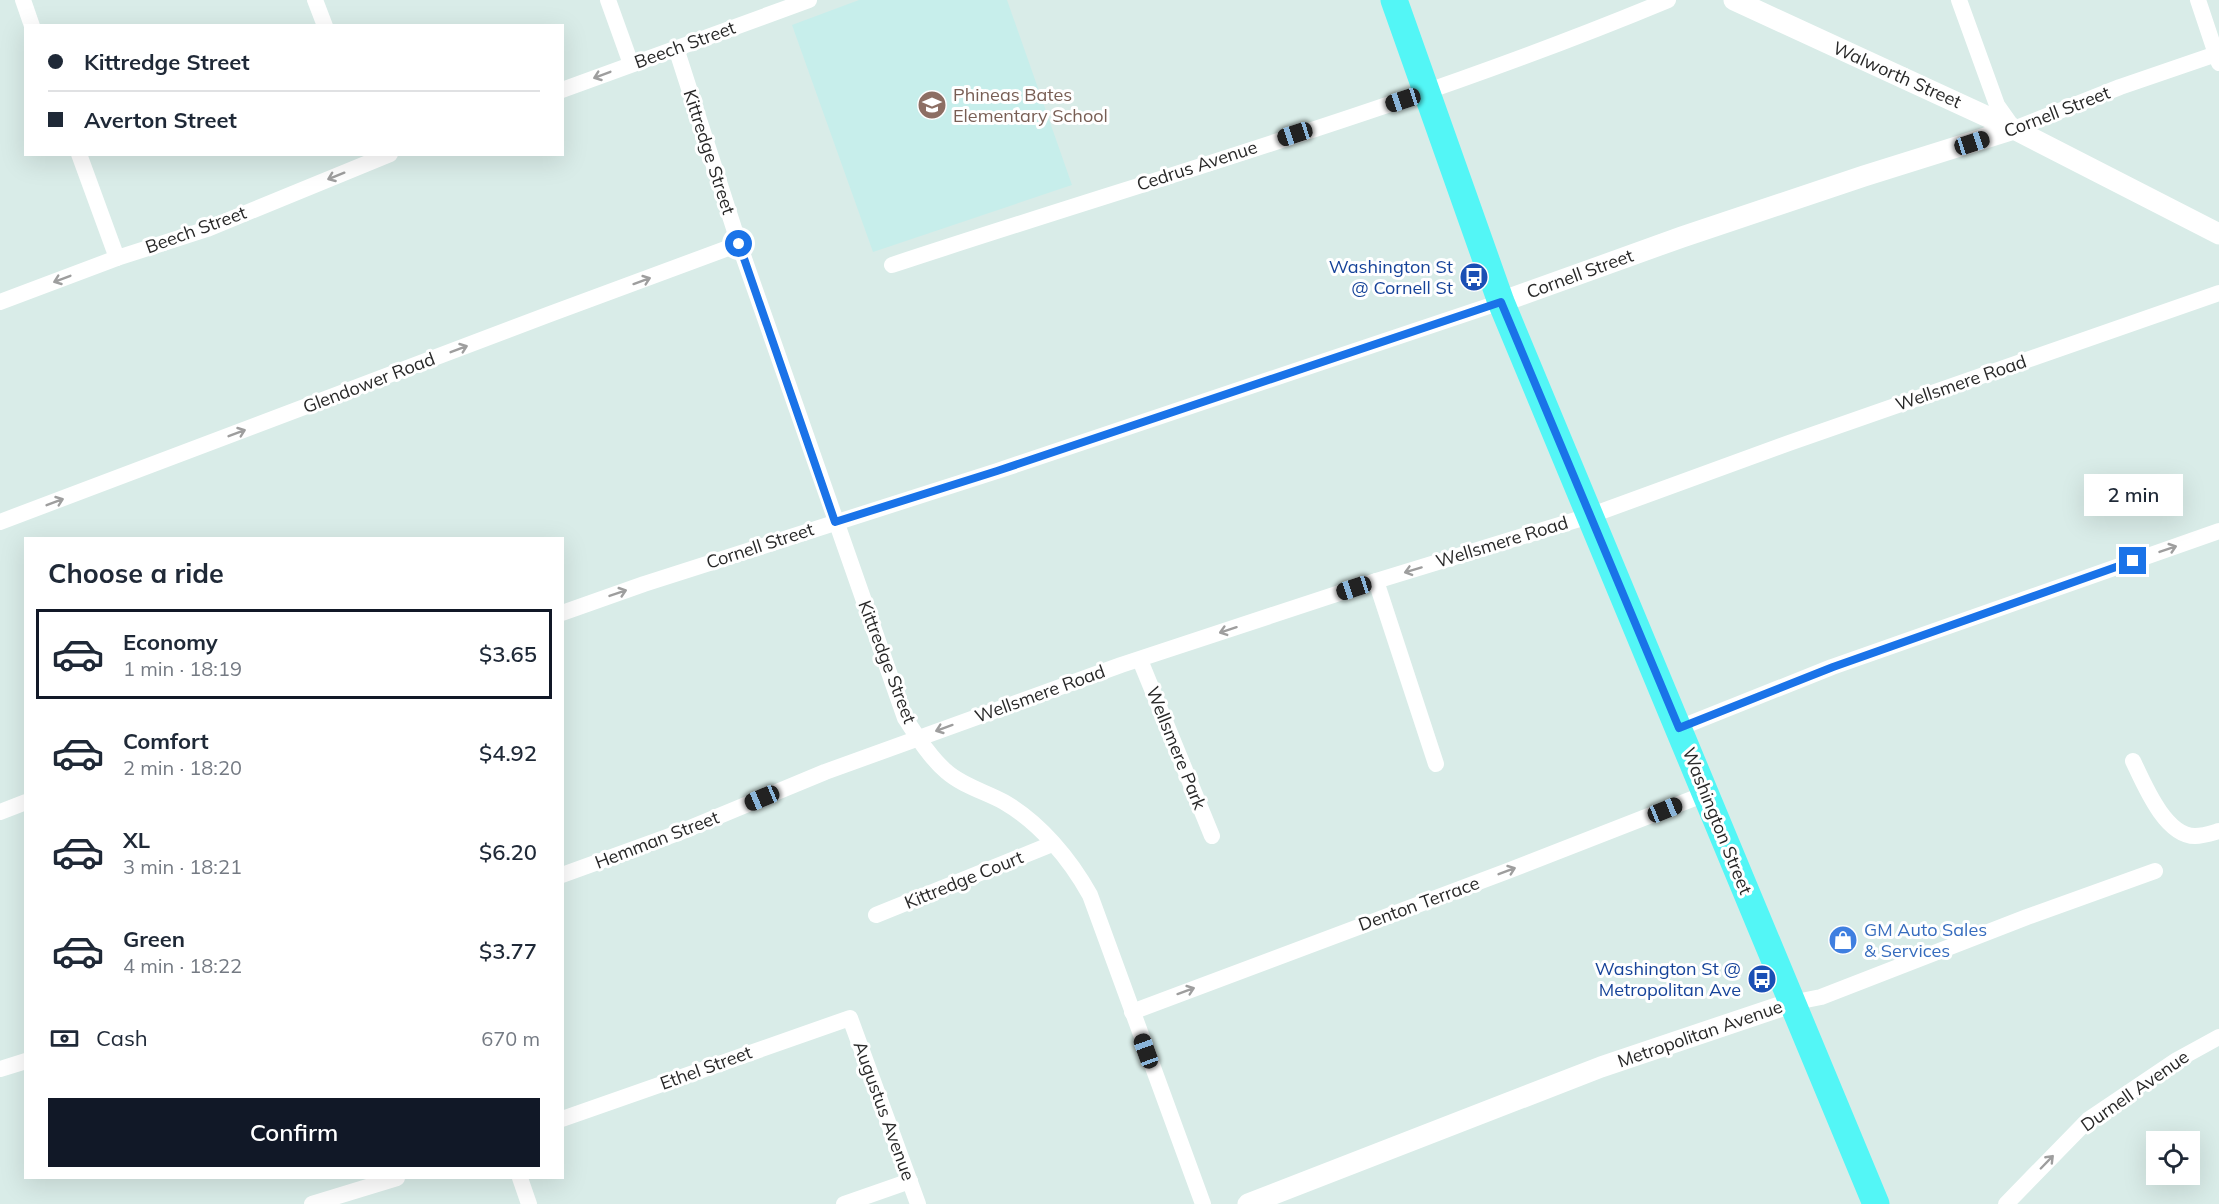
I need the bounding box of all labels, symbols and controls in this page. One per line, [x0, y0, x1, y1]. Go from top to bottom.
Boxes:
street label: Beech Street [631, 16, 738, 73]
street label: Walworth Street [1829, 36, 1965, 113]
text: Kittredge Street [84, 48, 250, 76]
one-way arrow [593, 71, 611, 82]
street label: Cornell Street [2000, 81, 2113, 142]
place label: Phineas Bates Elementary School [953, 83, 1108, 127]
street label: Kittredge Street [678, 86, 741, 217]
car [1383, 86, 1423, 114]
school or university icon: Phineas Bates Elementary School [916, 89, 948, 121]
text: Averton Street [84, 106, 237, 134]
car [1275, 120, 1315, 148]
car [1952, 129, 1992, 157]
street label: Cedrus Avenue [1134, 135, 1260, 196]
one-way arrow [327, 171, 346, 182]
street label: Beech Street [142, 201, 249, 258]
route start [725, 230, 752, 257]
street label: Cornell Street [1523, 244, 1636, 303]
place label: Washington St @ Cornell St [1329, 255, 1453, 299]
bus stop icon: Washington St @ Cornell St [1458, 261, 1490, 293]
one-way arrow [53, 274, 72, 285]
one-way arrow [632, 274, 650, 285]
one-way arrow [449, 342, 468, 353]
street label: Glendower Road [300, 347, 438, 418]
street label: Wellsmere Road [1892, 349, 2029, 416]
one-way arrow [228, 427, 246, 438]
callout: 2 min [2084, 474, 2182, 516]
text: 2 min [2108, 482, 2159, 507]
one-way arrow [45, 495, 64, 506]
street label: Wellsmere Road [1433, 511, 1571, 573]
street label: Cornell Street [703, 517, 817, 574]
one-way arrow [2158, 543, 2176, 554]
route end [2119, 547, 2146, 574]
text: Choose a ride [48, 556, 224, 590]
one-way arrow [1404, 565, 1423, 576]
car [1334, 574, 1374, 602]
one-way arrow [608, 587, 627, 598]
street label: Kittredge Street [853, 597, 922, 727]
one-way arrow [1219, 626, 1238, 637]
icon: car [51, 627, 105, 681]
text: Economy [123, 628, 218, 656]
text: $3.65 [479, 640, 537, 668]
text: 1 min · 18:19 [123, 656, 242, 681]
street label: Wellsmere Road [972, 659, 1108, 728]
street label: Wellsmere Park [1141, 683, 1212, 813]
one-way arrow [935, 724, 954, 735]
icon: car [51, 726, 105, 780]
text: Comfort [123, 727, 209, 755]
text: $4.92 [479, 739, 537, 767]
street label: Washington Street [1677, 744, 1757, 898]
text: 2 min · 18:20 [123, 755, 242, 780]
car [742, 783, 782, 813]
car [1645, 795, 1685, 825]
street label: Hemman Street [592, 805, 722, 874]
icon: car [51, 825, 105, 879]
text: XL [123, 826, 150, 854]
text: $6.20 [479, 838, 537, 866]
street label: Kittredge Court [901, 845, 1027, 914]
text: 3 min · 18:21 [123, 854, 242, 879]
one-way arrow [1497, 865, 1516, 876]
street label: Denton Terrace [1355, 871, 1482, 936]
place label: GM Auto Sales & Services [1864, 918, 1987, 962]
icon: car [51, 924, 105, 978]
shop icon: GM Auto Sales & Services [1827, 924, 1859, 956]
text: Green [123, 925, 185, 953]
text: $3.77 [479, 937, 537, 965]
text: 4 min · 18:22 [123, 953, 242, 978]
place label: Washington St @ Metropolitan Ave [1595, 957, 1741, 1001]
bus stop icon: Washington St @ Metropolitan Ave [1746, 963, 1778, 995]
one-way arrow [1177, 985, 1195, 996]
street label: Metropolitan Avenue [1614, 995, 1785, 1073]
icon: cash [48, 1022, 81, 1055]
text: Cash [96, 1024, 148, 1052]
text: 670 m [481, 1026, 540, 1051]
car [1131, 1031, 1161, 1071]
street label: Augustus Avenue [849, 1038, 920, 1184]
street label: Ethel Street [657, 1040, 755, 1095]
street label: Durnell Avenue [2076, 1045, 2193, 1136]
button: Confirm [48, 1098, 540, 1167]
map controls [2146, 1131, 2200, 1185]
button: locate [2146, 1131, 2200, 1185]
one-way arrow [2040, 1155, 2054, 1170]

